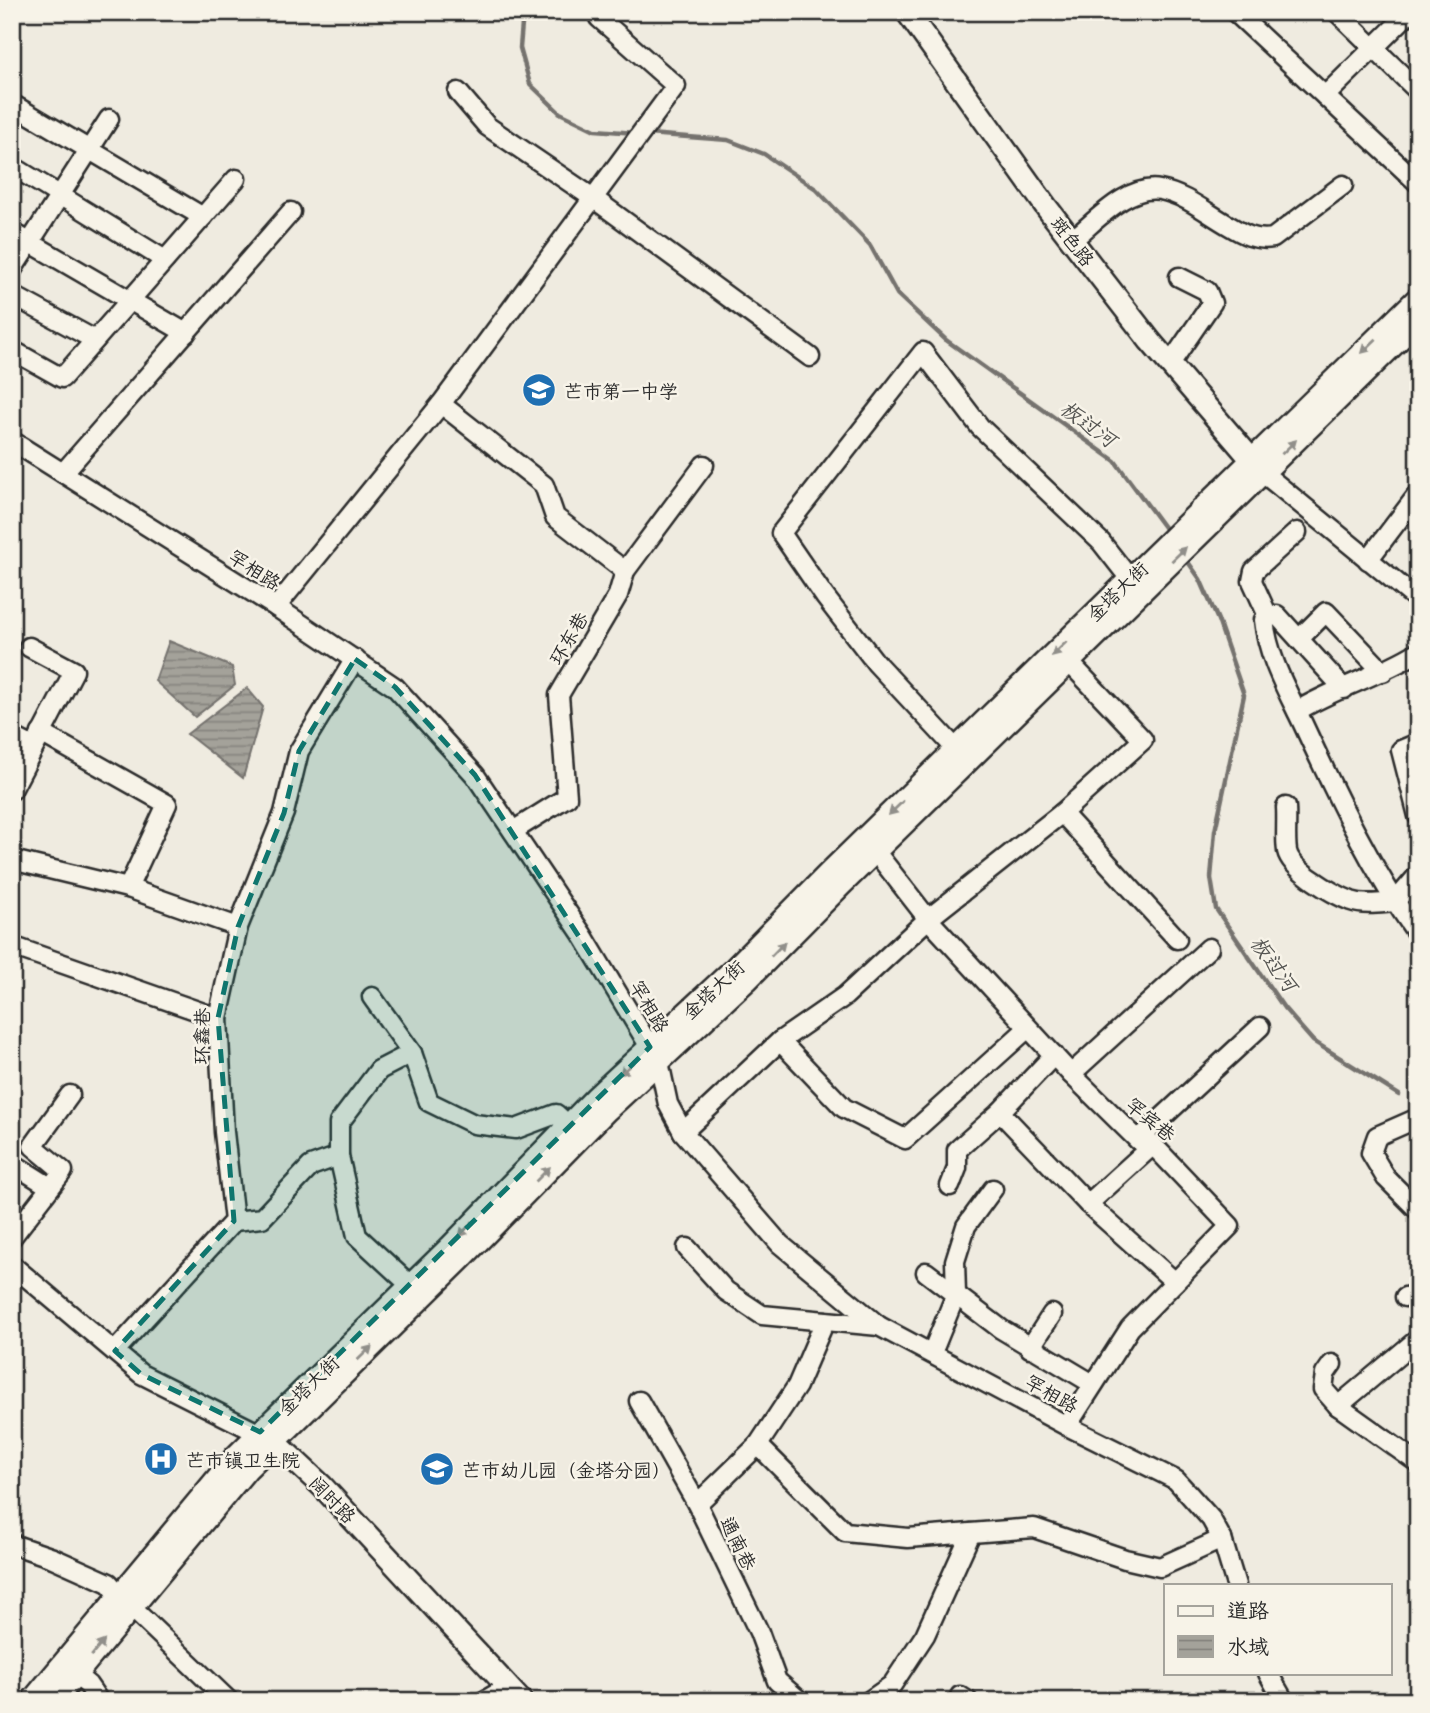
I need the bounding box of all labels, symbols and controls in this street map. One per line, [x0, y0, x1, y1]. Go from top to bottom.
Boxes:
street label: 斑色路 [1046, 211, 1100, 271]
one-way arrow [1361, 337, 1378, 353]
school or university icon: 芒市第一中学 [520, 371, 558, 409]
place label: 芒市第一中学 [564, 378, 678, 403]
water label: 板过河 [1056, 394, 1125, 454]
one-way arrow [1280, 439, 1297, 455]
street label: 罕相路 [224, 543, 286, 595]
one-way arrow [1170, 547, 1187, 563]
street label: 金塔大街 [1081, 556, 1153, 626]
street label: 环东巷 [543, 607, 593, 669]
one-way arrow [1050, 640, 1067, 657]
one-way arrow [888, 799, 905, 815]
water label: 板过河 [1246, 930, 1306, 999]
one-way arrow [769, 941, 785, 958]
street label: 金塔大街 [677, 954, 749, 1024]
street label: 罕相路 [625, 975, 675, 1037]
street label: 环鑫巷 [188, 1007, 214, 1065]
one-way arrow [619, 1060, 636, 1076]
street label: 罕宾巷 [1121, 1091, 1181, 1147]
one-way arrow [534, 1167, 551, 1183]
one-way arrow [459, 1220, 475, 1237]
one-way arrow [357, 1345, 373, 1362]
street label: 金塔大街 [272, 1350, 344, 1420]
street label: 罕相路 [1021, 1368, 1083, 1418]
hospital icon: 芒市镇卫生院 [142, 1440, 180, 1478]
place label: 芒市镇卫生院 [186, 1447, 300, 1472]
school or university icon: 芒市幼儿园（金塔分园） [418, 1450, 456, 1488]
place label: 芒市幼儿园（金塔分园） [462, 1457, 671, 1482]
street label: 阔时路 [304, 1470, 362, 1528]
street label: 通南巷 [715, 1512, 763, 1574]
legend [1164, 1584, 1392, 1674]
text: 道路 [1227, 1596, 1269, 1623]
text: 水域 [1227, 1632, 1269, 1659]
one-way arrow [90, 1640, 105, 1657]

